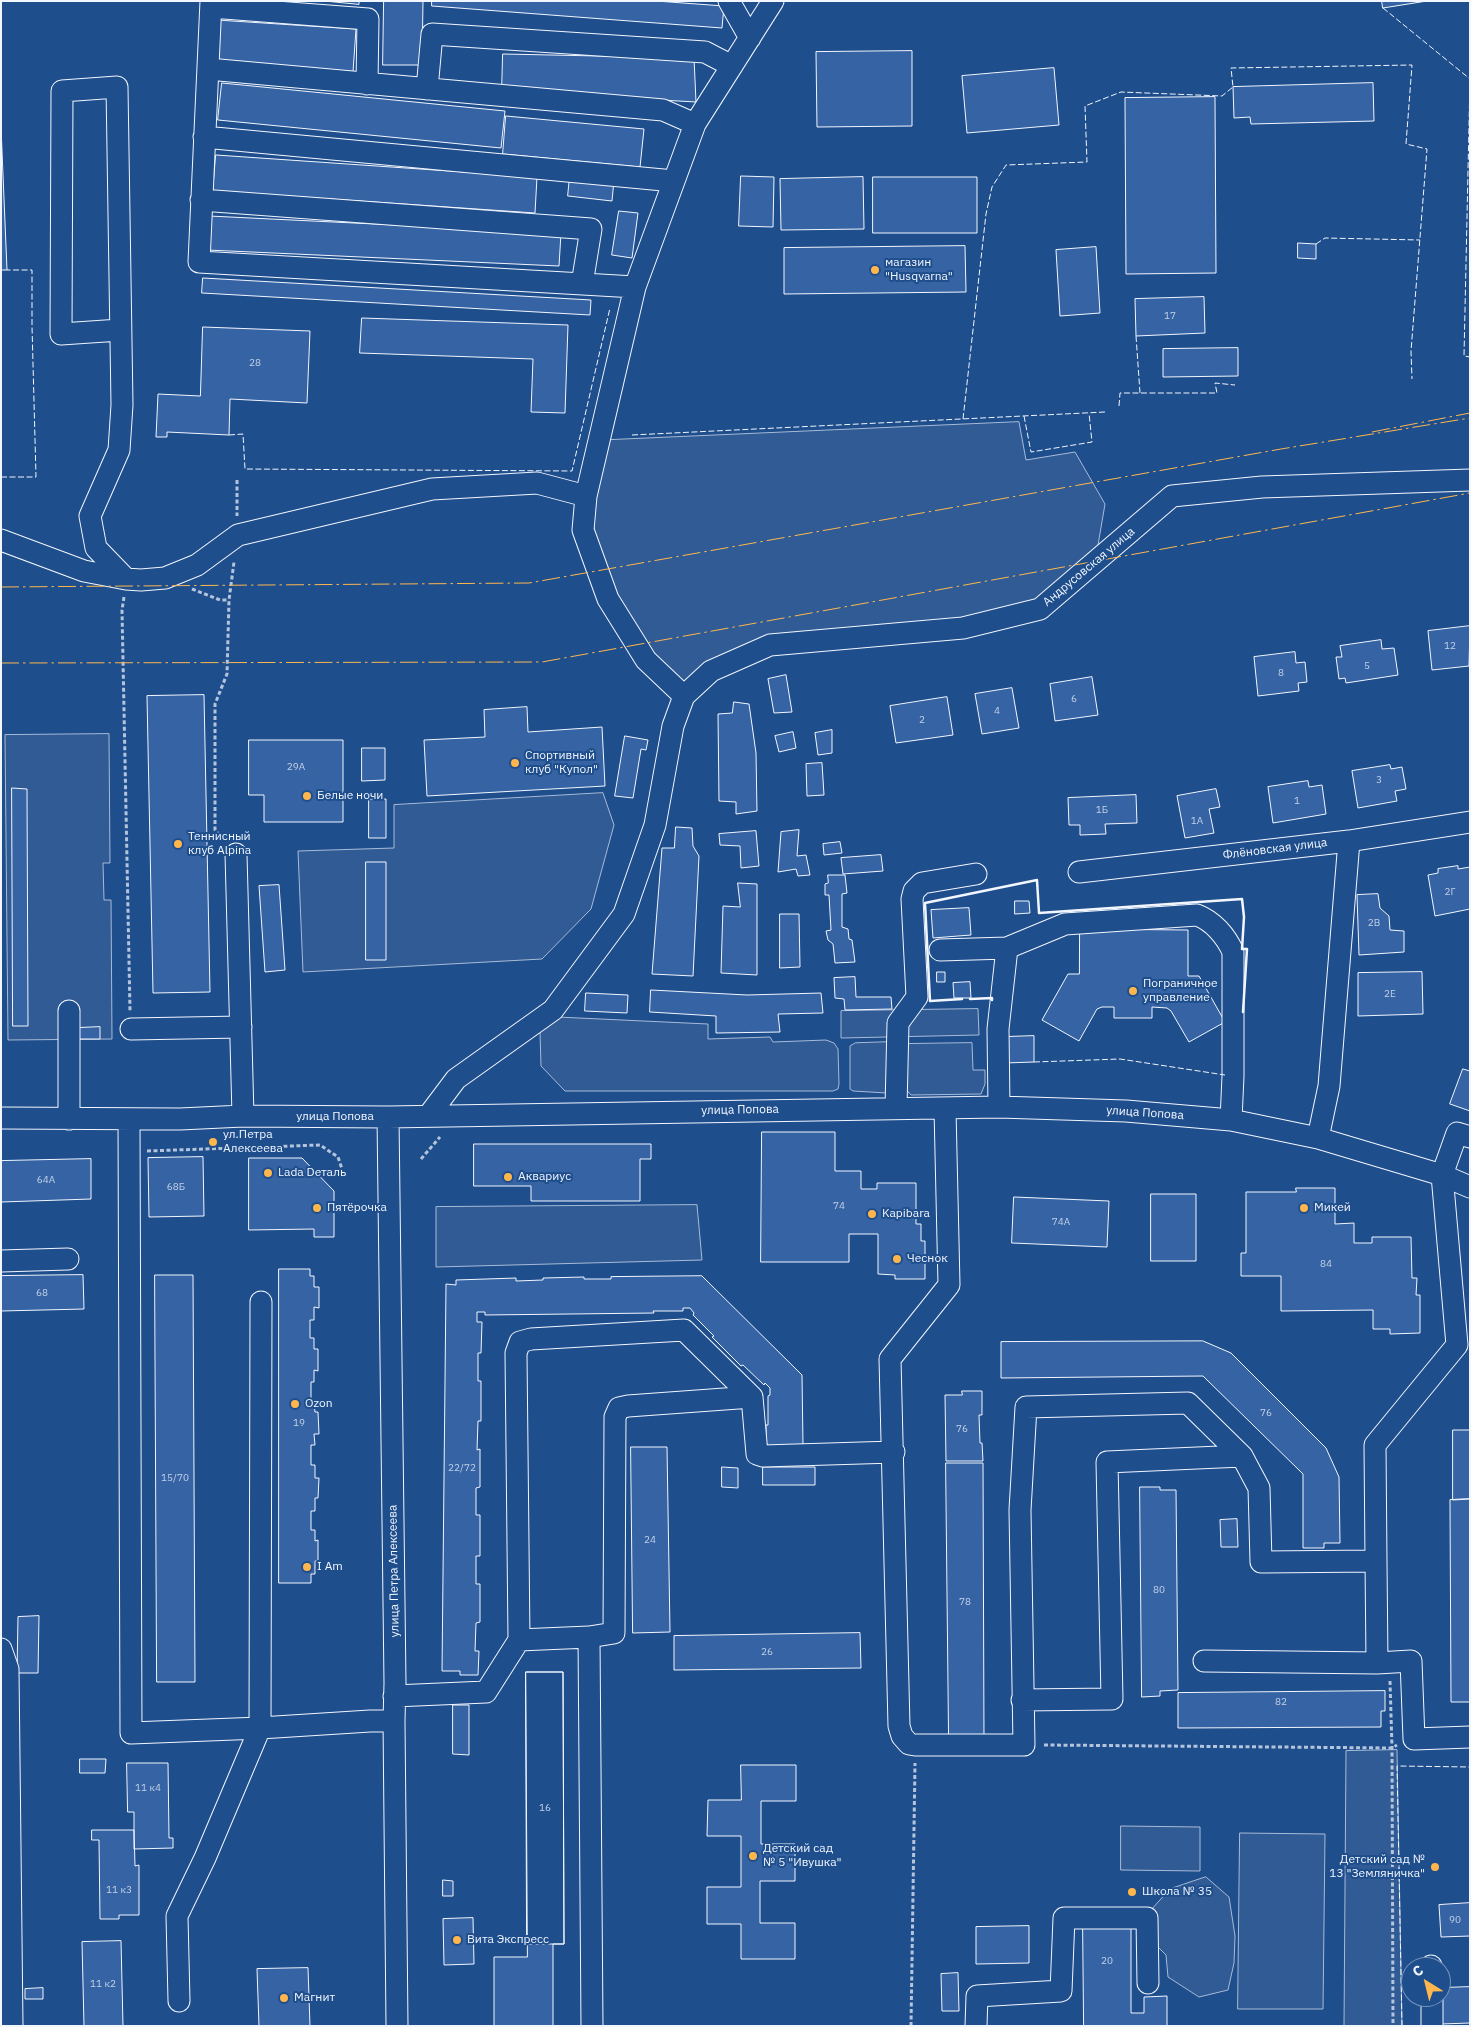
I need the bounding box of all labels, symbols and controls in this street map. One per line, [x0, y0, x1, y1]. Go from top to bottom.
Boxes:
place label: магазин "Husqvarna" [885, 256, 953, 284]
marker: магазин "Husqvarna" [869, 264, 881, 276]
house number: 17 [1164, 310, 1176, 322]
house number: 28 [249, 357, 261, 369]
street label: Андрусовская улица [1040, 524, 1138, 610]
house number: 12 [1444, 640, 1456, 652]
house number: 5 [1364, 660, 1370, 672]
house number: 8 [1278, 667, 1284, 679]
house number: 6 [1071, 693, 1077, 705]
house number: 4 [994, 705, 1000, 717]
house number: 2 [919, 714, 925, 726]
place label: Спортивный клуб "Купол" [525, 749, 598, 777]
marker: Спортивный клуб "Купол" [509, 757, 521, 769]
house number: 29А [287, 761, 305, 773]
house number: 3 [1376, 774, 1382, 786]
place label: Белые ночи [317, 789, 383, 803]
marker: Белые ночи [301, 790, 313, 802]
house number: 1 [1294, 795, 1300, 807]
house number: 1Б [1096, 804, 1108, 816]
house number: 1А [1191, 815, 1203, 827]
place label: Теннисный клуб Alpina [188, 830, 251, 858]
street label: Флёновская улица [1222, 835, 1328, 863]
marker: Теннисный клуб Alpina [172, 838, 184, 850]
house number: 2Г [1445, 886, 1455, 898]
house number: 2В [1368, 917, 1380, 929]
place label: Пограничное управление [1143, 977, 1218, 1005]
marker: Пограничное управление [1127, 985, 1139, 997]
house number: 2Е [1384, 988, 1396, 1000]
street label: улица Попова [701, 1102, 779, 1118]
street label: улица Попова [1106, 1103, 1184, 1123]
street label: улица Попова [296, 1110, 374, 1124]
place label: ул.Петра Алексеева [223, 1128, 283, 1156]
marker: ул.Петра Алексеева [207, 1136, 219, 1148]
place label: Lada Dеталь [278, 1166, 346, 1180]
marker: Lada Dеталь [262, 1167, 274, 1179]
place label: Аквариус [518, 1170, 571, 1184]
marker: Аквариус [502, 1171, 514, 1183]
house number: 64А [37, 1174, 55, 1186]
house number: 68Б [167, 1181, 185, 1193]
house number: 74 [833, 1200, 845, 1212]
place label: Пятёрочка [327, 1201, 387, 1215]
place label: Микей [1314, 1201, 1351, 1215]
marker: Пятёрочка [311, 1202, 323, 1214]
marker: Микей [1298, 1202, 1310, 1214]
place label: Kapibara [882, 1207, 930, 1221]
marker: Kapibara [866, 1208, 878, 1220]
house number: 74А [1052, 1216, 1070, 1228]
place label: Чеснок [907, 1252, 948, 1266]
marker: Чеснок [891, 1253, 903, 1265]
house number: 84 [1320, 1258, 1332, 1270]
house number: 68 [36, 1287, 48, 1299]
place label: Ozon [305, 1397, 332, 1411]
marker: Ozon [289, 1398, 301, 1410]
house number: 76 [1260, 1407, 1272, 1419]
house number: 19 [293, 1417, 305, 1429]
house number: 76 [956, 1423, 968, 1435]
house number: 22/72 [448, 1462, 476, 1474]
house number: 15/70 [161, 1472, 189, 1484]
street label: улица Петра Алексеева [386, 1505, 402, 1637]
house number: 24 [644, 1534, 656, 1546]
place label: I Am [317, 1560, 343, 1574]
marker: I Am [301, 1561, 313, 1573]
house number: 80 [1153, 1584, 1165, 1596]
house number: 78 [959, 1596, 971, 1608]
house number: 26 [761, 1646, 773, 1658]
house number: 82 [1275, 1696, 1287, 1708]
house number: 11 к4 [135, 1782, 161, 1794]
house number: 16 [539, 1802, 551, 1814]
place label: Детский сад № 5 "Ивушка" [763, 1842, 842, 1870]
marker: Детский сад № 5 "Ивушка" [747, 1850, 759, 1862]
place label: Детский сад № 13 "Земляничка" [1329, 1853, 1425, 1881]
marker: Детский сад № 13 "Земляничка" [1429, 1861, 1441, 1873]
house number: 11 к3 [106, 1884, 132, 1896]
place label: Школа № 35 [1142, 1885, 1212, 1899]
marker: Школа № 35 [1126, 1886, 1138, 1898]
house number: 90 [1449, 1914, 1461, 1926]
place label: Вита Экспресс [467, 1933, 549, 1947]
marker: Вита Экспресс [451, 1934, 463, 1946]
house number: 20 [1101, 1955, 1113, 1967]
north arrow [1401, 1957, 1451, 2007]
text: С [1409, 1961, 1427, 1981]
house number: 11 к2 [90, 1978, 116, 1990]
place label: Магнит [294, 1991, 335, 2005]
marker: Магнит [278, 1992, 290, 2004]

